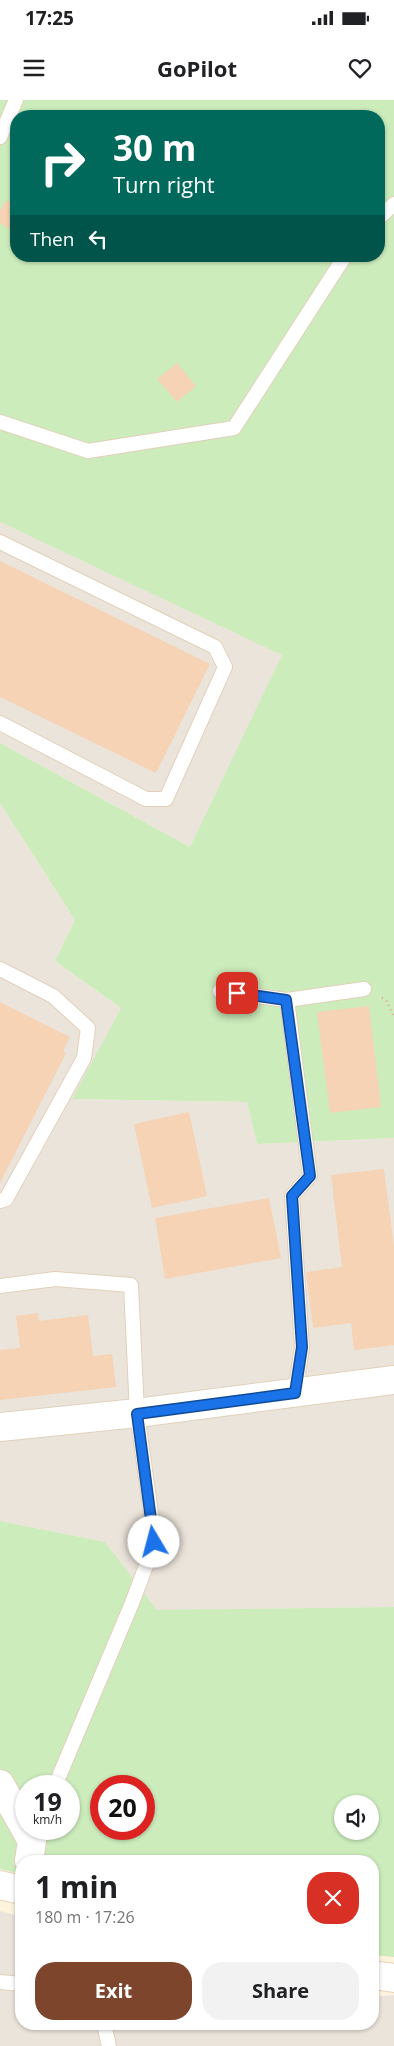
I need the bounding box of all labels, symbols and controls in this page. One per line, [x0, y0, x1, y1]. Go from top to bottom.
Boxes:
text: 17:25 [25, 5, 74, 31]
text: GoPilot [157, 53, 237, 83]
icon: menu [20, 54, 48, 82]
icon: heart [346, 54, 374, 82]
text: 30 m [113, 124, 196, 171]
icon: right [30, 130, 95, 195]
text: Turn right [113, 169, 215, 199]
icon: left [84, 225, 112, 253]
text: Then [30, 226, 74, 252]
pin [216, 972, 258, 1014]
icon: arrive [223, 979, 251, 1007]
position arrow [127, 1515, 179, 1567]
speed limit sign: 20 [90, 1775, 155, 1840]
text: 19 [33, 1784, 62, 1818]
map controls [334, 1795, 379, 1840]
button: sound [334, 1795, 379, 1840]
text: km/h [33, 1811, 62, 1828]
text: 1 min [35, 1866, 118, 1907]
button: close [307, 1872, 359, 1924]
text: 180 m · 17:26 [35, 1906, 135, 1928]
button: Exit [35, 1962, 192, 2020]
button: Share [202, 1962, 359, 2020]

